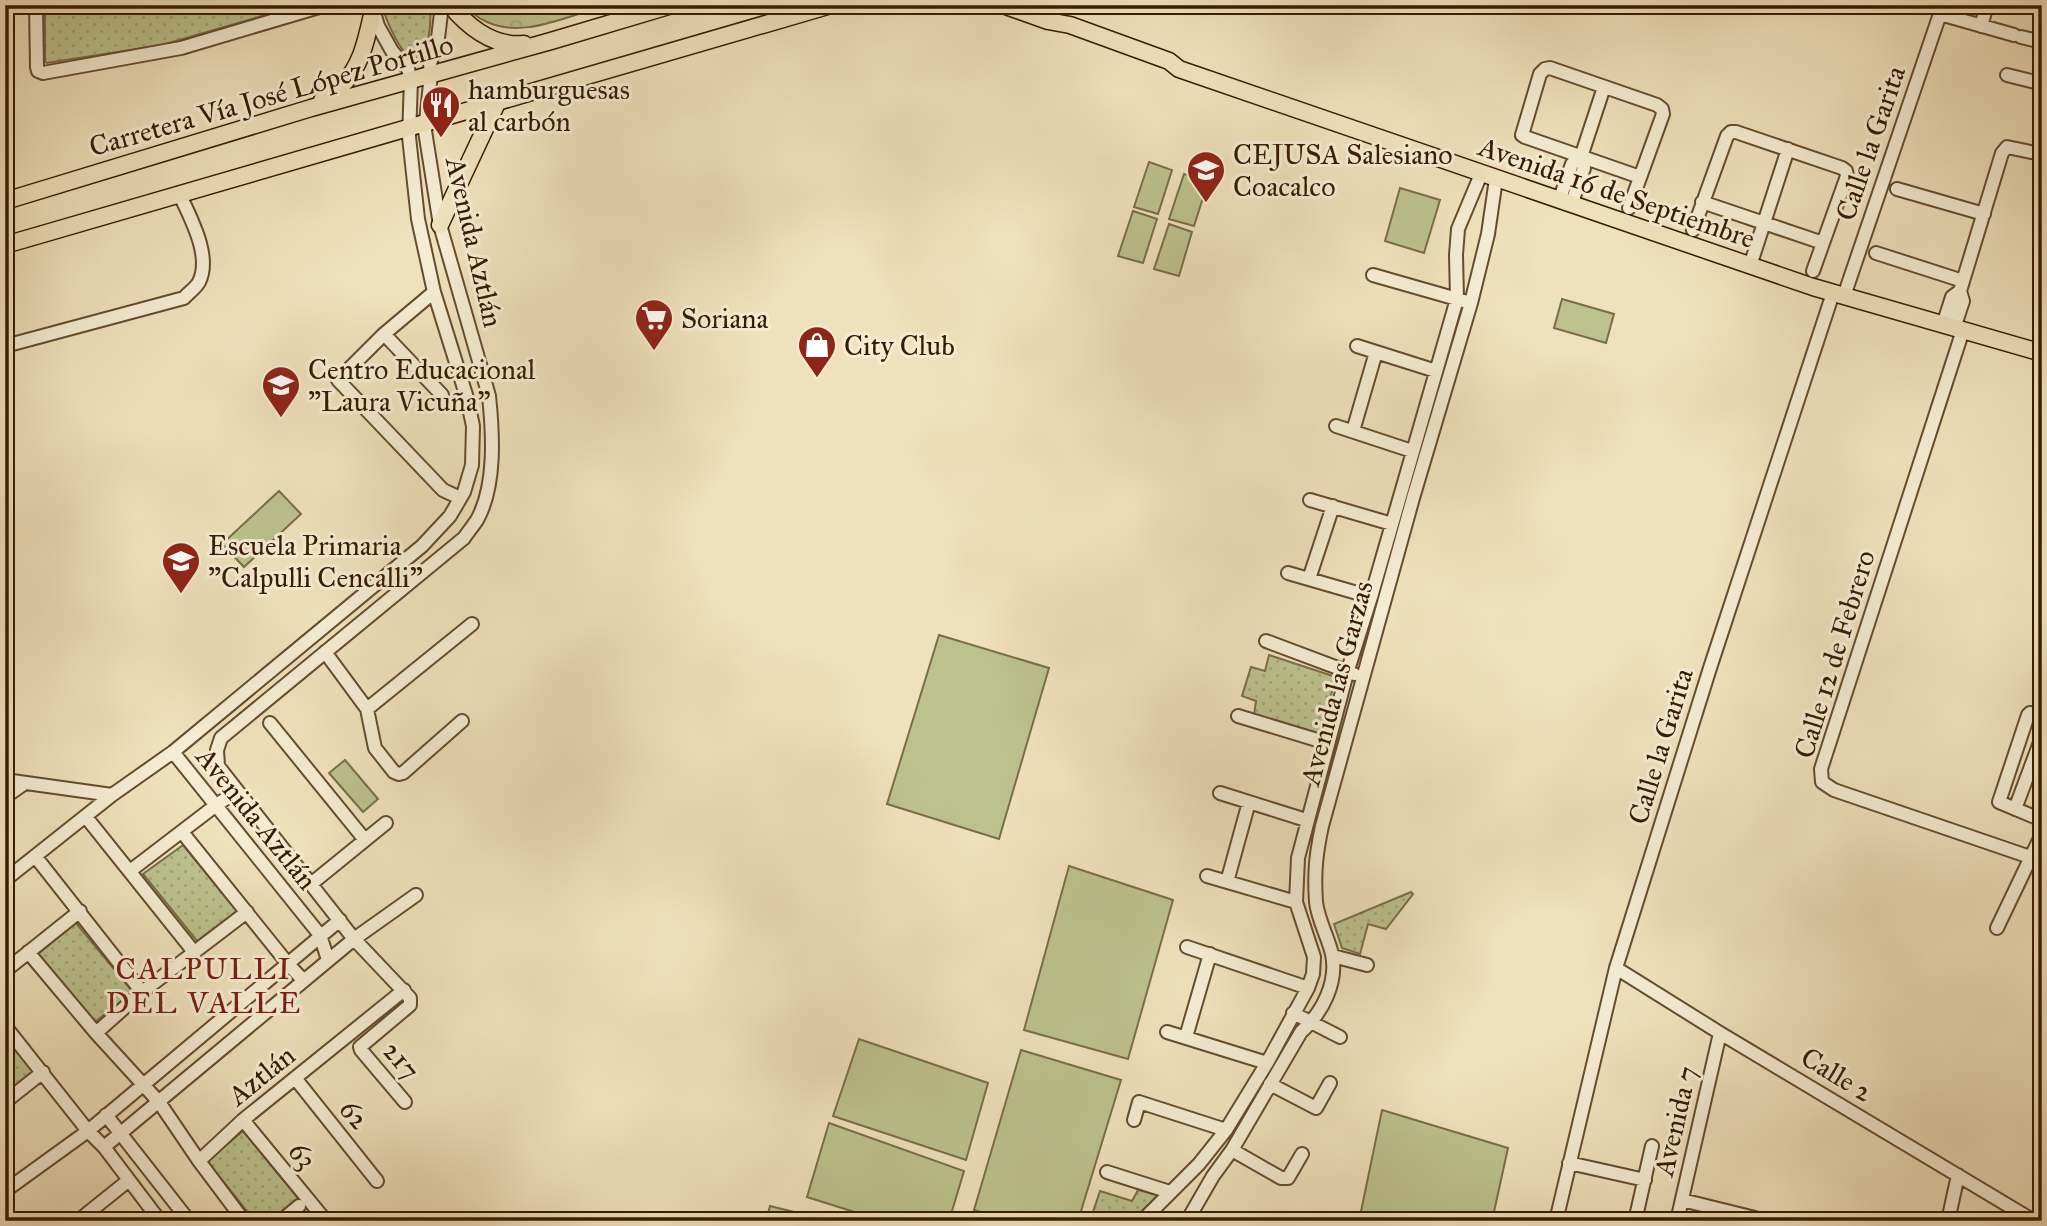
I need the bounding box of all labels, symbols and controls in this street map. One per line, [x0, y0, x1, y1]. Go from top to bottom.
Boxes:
street label: Carretera Vía José López Portillo [85, 27, 457, 164]
street label: Calle la Garita [1828, 61, 1913, 225]
place label: hamburguesas al carbón [468, 72, 630, 139]
restaurant icon: hamburguesas al carbón [420, 84, 462, 139]
street label: Avenida 16 de Septiembre [1473, 128, 1760, 256]
place label: CEJUSA Salesiano Coacalco [1233, 137, 1453, 204]
school or university icon: CEJUSA Salesiano Coacalco [1185, 149, 1227, 204]
street label: Avenida Aztlán [438, 153, 511, 331]
supermarket icon: Soriana [633, 297, 675, 352]
place label: Soriana [681, 301, 769, 336]
shop icon: City Club [796, 324, 838, 379]
place label: City Club [844, 328, 955, 363]
place label: Centro Educacional "Laura Vicuña" [308, 352, 536, 419]
school or university icon: Centro Educacional "Laura Vicuña" [260, 364, 302, 419]
place label: Escuela Primaria "Calpulli Cencalli" [208, 528, 423, 595]
school or university icon: Escuela Primaria "Calpulli Cencalli" [160, 540, 202, 595]
street label: Calle 12 de Febrero [1786, 546, 1883, 762]
street label: Avenida las Garzas [1292, 577, 1381, 790]
street label: Calle la Garita [1620, 664, 1701, 828]
street label: Avenida Aztlán [188, 739, 325, 897]
district label: CALPULLI DEL VALLE [106, 951, 302, 1021]
street label: 217 [375, 1034, 428, 1087]
street label: Aztlán [220, 1038, 302, 1114]
street label: Calle 2 [1795, 1039, 1879, 1109]
street label: Avenida 7 [1646, 1063, 1705, 1181]
street label: 62 [332, 1092, 377, 1136]
street label: 63 [281, 1134, 324, 1176]

